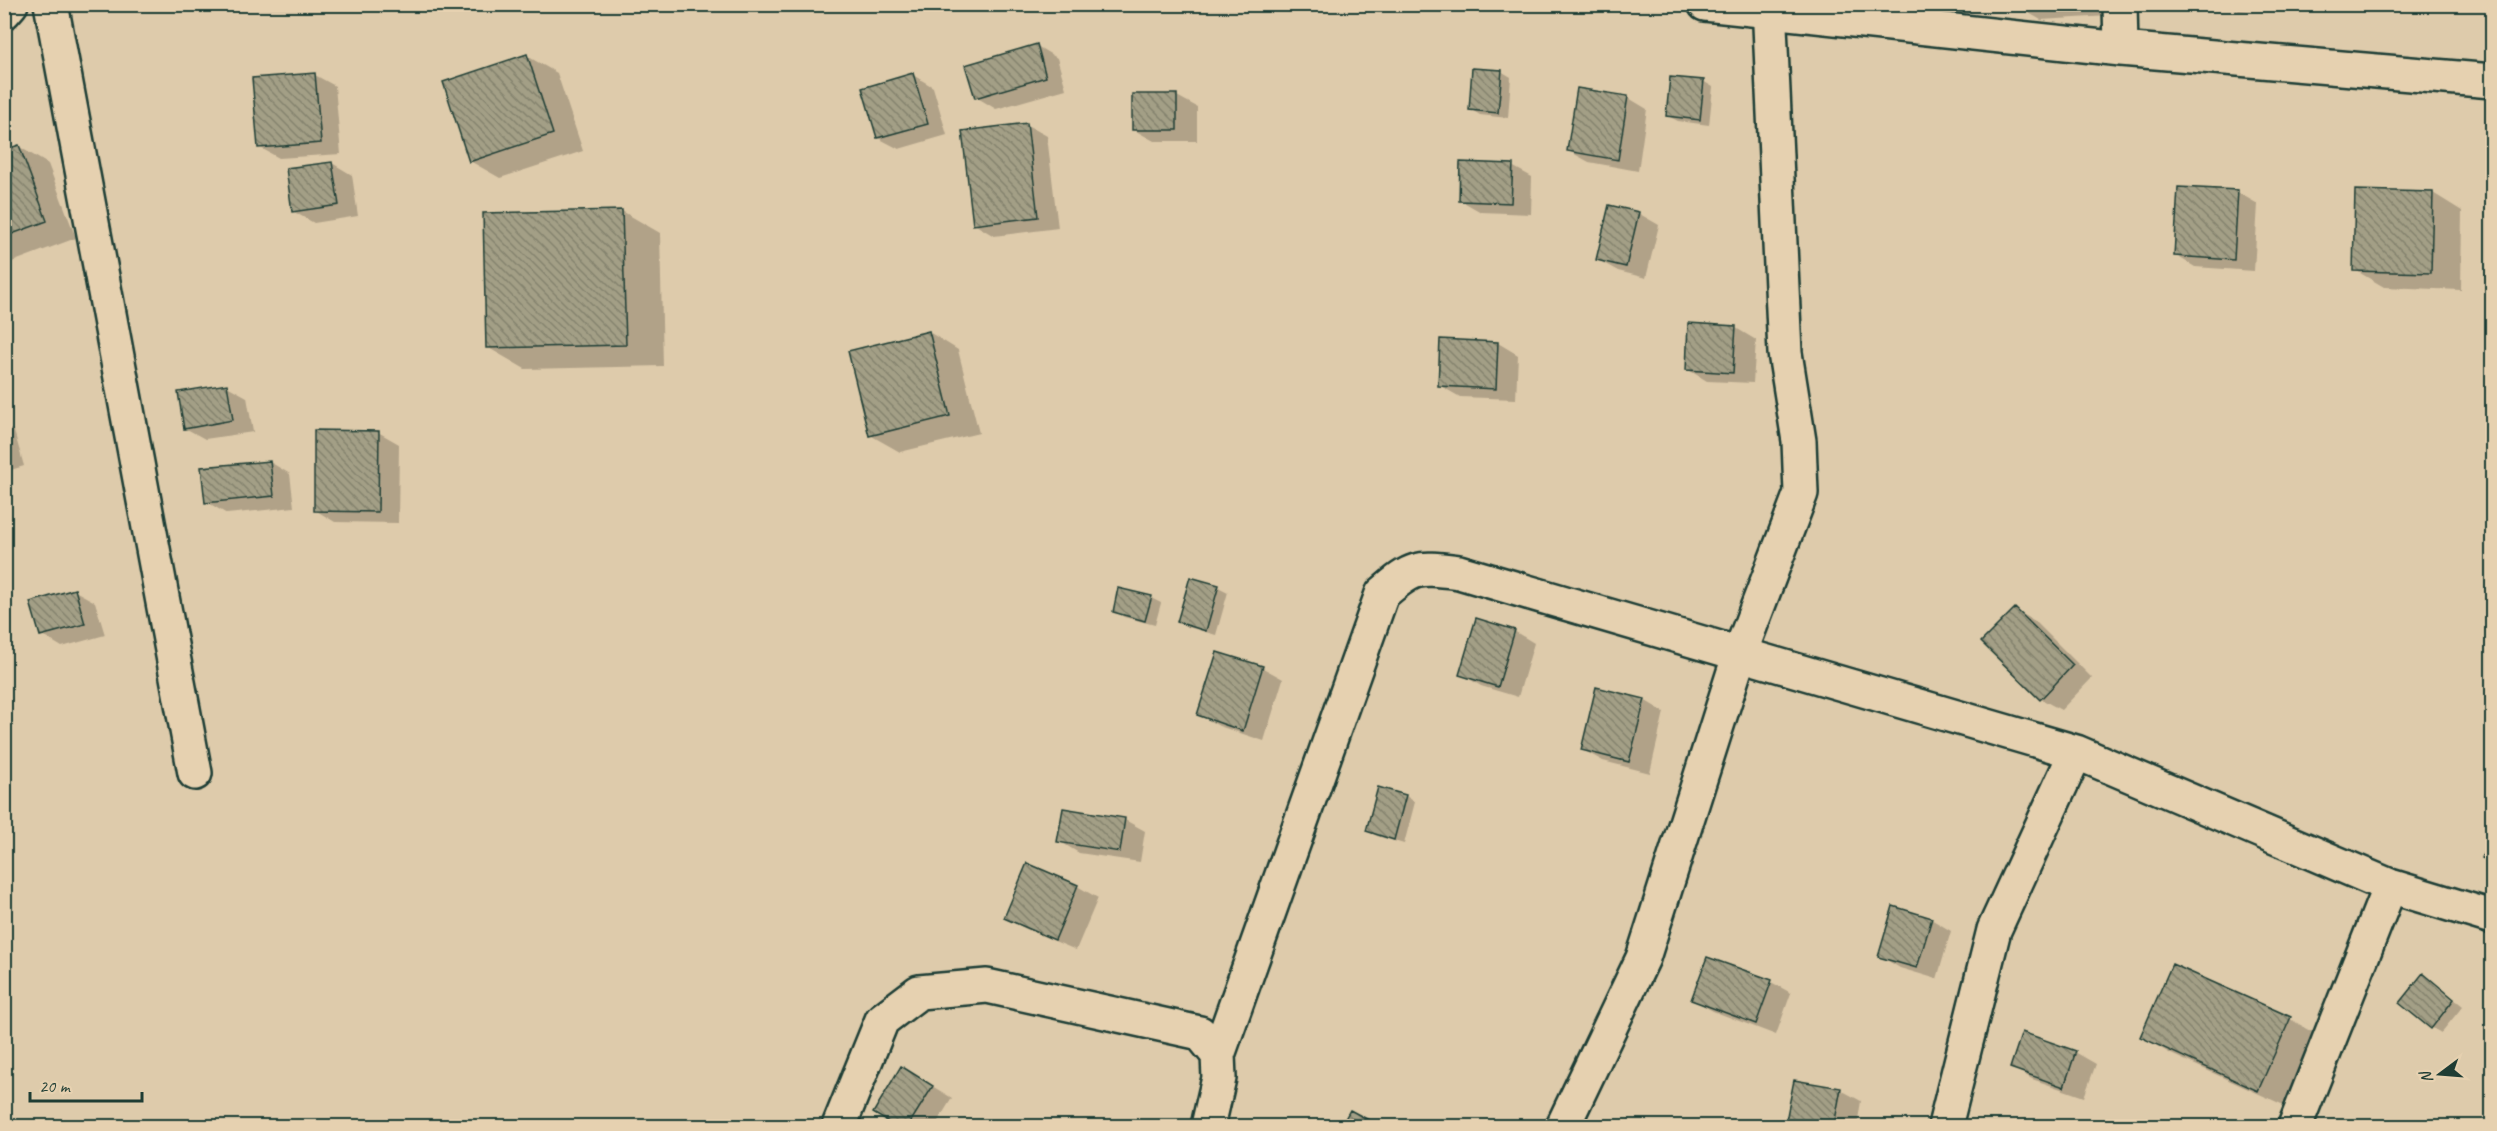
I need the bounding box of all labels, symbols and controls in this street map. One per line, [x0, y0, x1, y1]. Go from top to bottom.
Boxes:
north arrow [2410, 1044, 2470, 1104]
scale bar [30, 1065, 142, 1103]
text: N [2415, 1067, 2438, 1085]
text: 20 m [39, 1075, 72, 1097]

